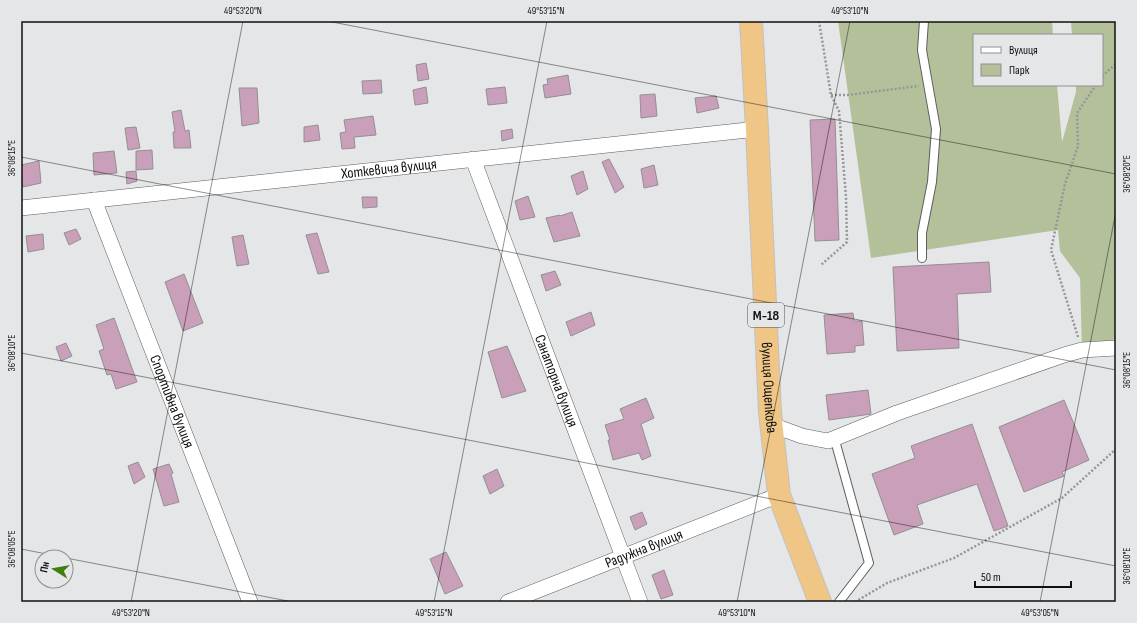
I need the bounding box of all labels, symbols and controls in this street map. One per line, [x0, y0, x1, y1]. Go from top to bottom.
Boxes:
text: 49°53'20"N [224, 5, 262, 17]
text: 49°53'15"N [528, 5, 564, 17]
text: 49°53'10"N [831, 5, 869, 17]
legend [973, 34, 1103, 86]
text: Вулиця [1009, 43, 1038, 58]
text: Парк [1009, 63, 1030, 78]
text: 36°08'15"E [6, 140, 18, 176]
street label: Хоткевича вулиця [339, 154, 438, 184]
text: 36°08'20"E [1121, 155, 1133, 193]
road number: М-18 [748, 303, 784, 327]
street label: Санаторна вулиця [530, 332, 582, 430]
text: 36°08'10"E [6, 335, 18, 371]
street label: вулиця Ощепкова [757, 342, 781, 434]
street label: Спортивна вулиця [145, 352, 198, 451]
text: 36°08'15"E [1121, 352, 1133, 388]
street label: Радужна вулиця [602, 525, 686, 573]
text: 36°08'05"E [6, 530, 18, 568]
text: 36°08'10"E [1121, 548, 1133, 584]
north arrow [34, 549, 74, 589]
text: Пн [37, 561, 52, 574]
scale bar [975, 563, 1071, 589]
text: 50 m [981, 570, 1001, 585]
text: 49°53'20"N [112, 607, 150, 619]
text: 49°53'15"N [416, 607, 452, 619]
text: 49°53'10"N [718, 607, 756, 619]
text: 49°53'05"N [1021, 607, 1059, 619]

